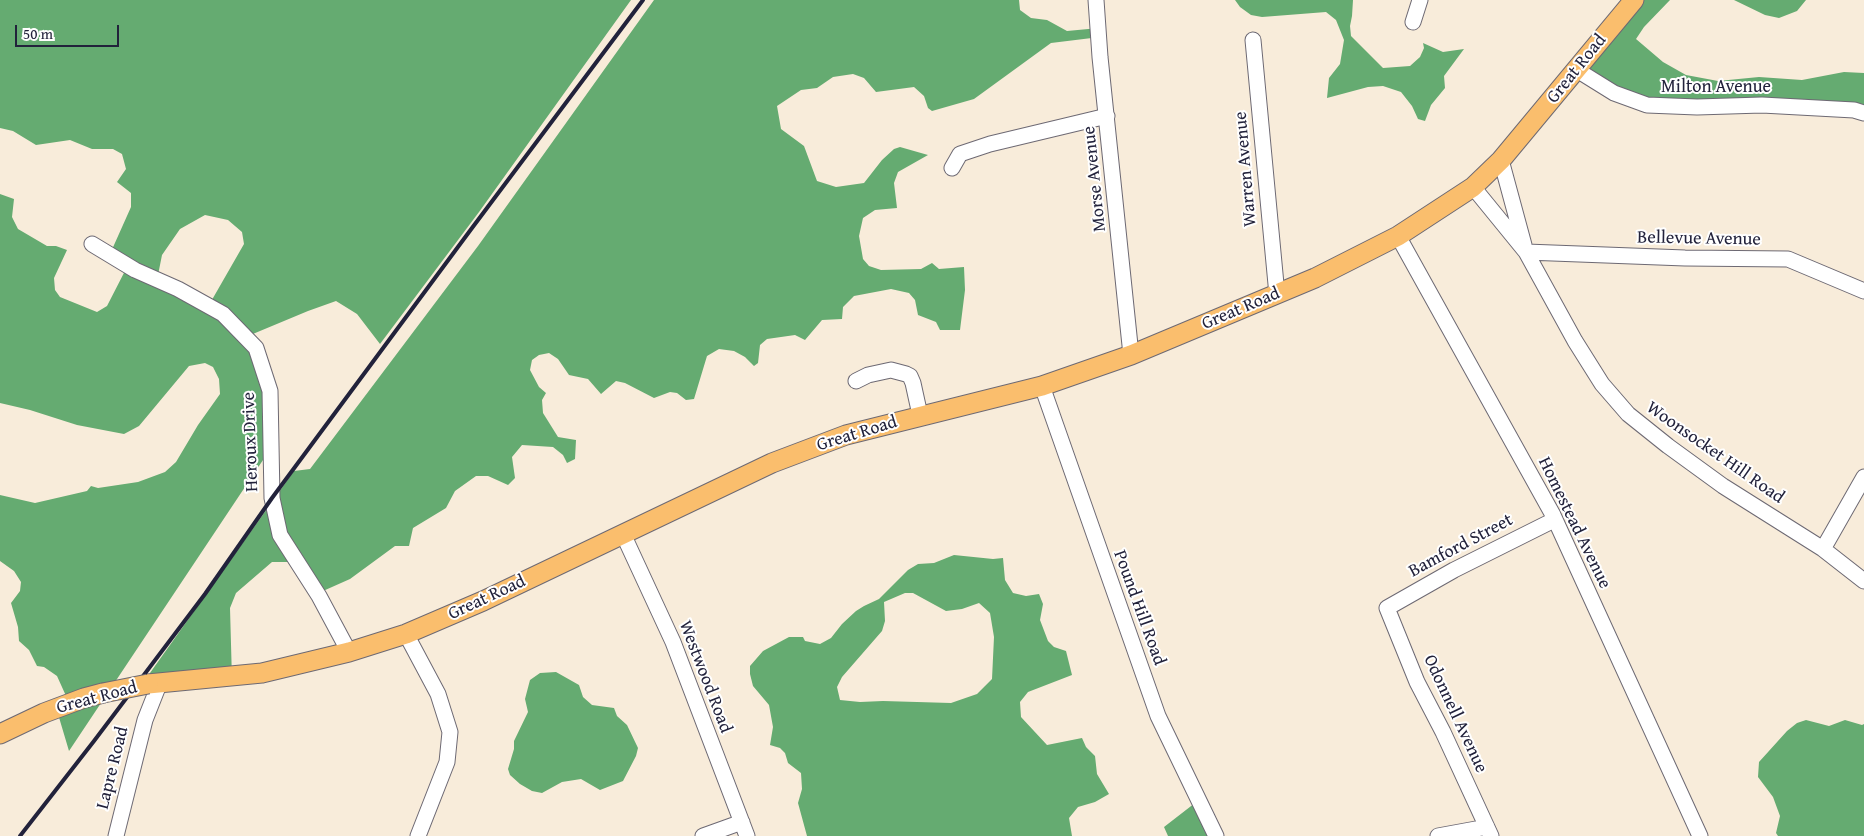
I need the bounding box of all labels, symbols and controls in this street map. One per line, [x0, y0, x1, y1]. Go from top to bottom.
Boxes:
scale bar [18, 15, 121, 47]
text: 50 m [23, 23, 53, 44]
street label: Great Road [1543, 30, 1611, 108]
street label: Milton Avenue [1661, 76, 1771, 98]
street label: Warren Avenue [1230, 111, 1262, 227]
street label: Morse Avenue [1079, 125, 1111, 233]
street label: Bellevue Avenue [1637, 227, 1761, 251]
street label: Great Road [1199, 283, 1283, 335]
street label: Heroux Drive [238, 392, 264, 492]
street label: Woonsocket Hill Road [1642, 397, 1788, 509]
street label: Great Road [814, 412, 900, 456]
street label: Homestead Avenue [1533, 454, 1615, 592]
street label: Bamford Street [1405, 510, 1517, 582]
street label: Pound Hill Road [1108, 547, 1170, 669]
street label: Great Road [445, 571, 529, 625]
street label: Westwood Road [674, 618, 736, 736]
street label: Odonnell Avenue [1418, 652, 1492, 776]
street label: Great Road [54, 677, 140, 719]
street label: Lapre Road [92, 725, 134, 811]

